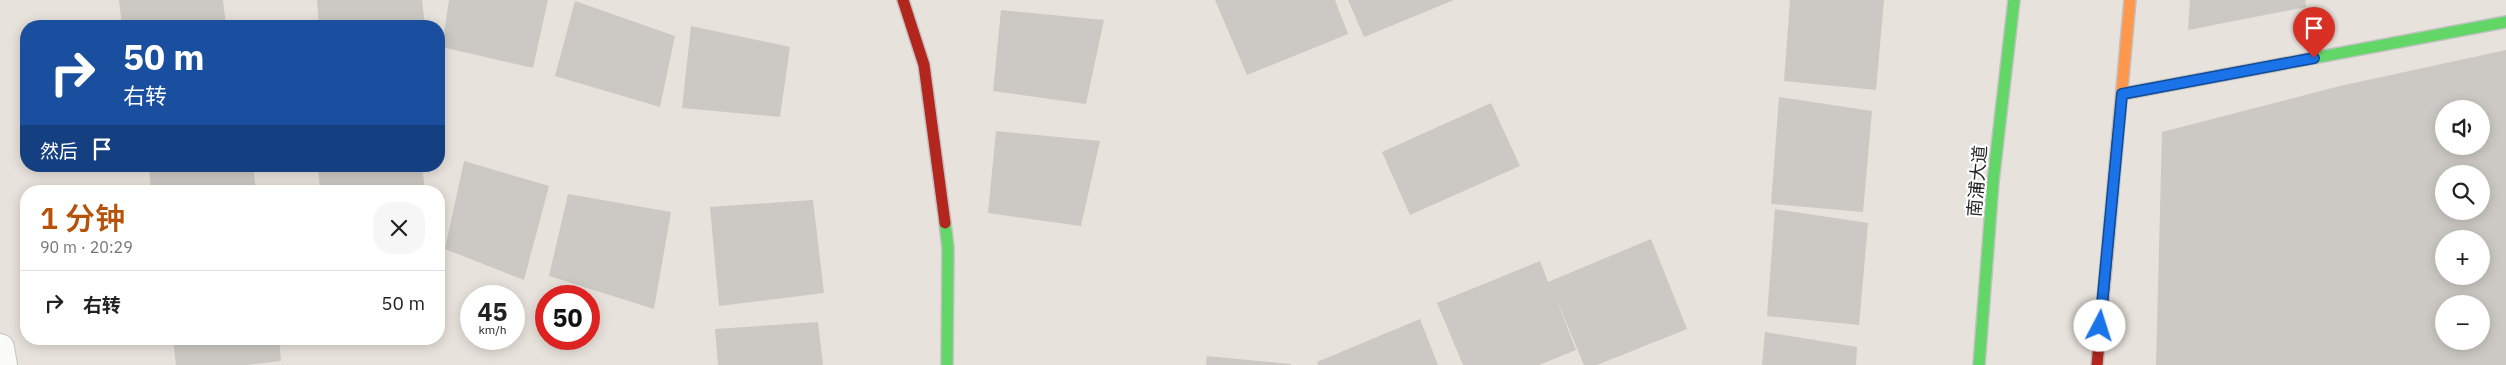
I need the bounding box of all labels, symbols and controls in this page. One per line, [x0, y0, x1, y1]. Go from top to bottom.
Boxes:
pin [2293, 7, 2335, 58]
icon: arrive [2300, 14, 2328, 42]
text: 50 m [123, 34, 205, 80]
icon: right [40, 40, 105, 105]
text: 右转 [123, 81, 167, 110]
map controls [2435, 100, 2490, 350]
button: sound [2435, 100, 2490, 155]
icon: arrive [88, 135, 116, 163]
text: 然后 [40, 139, 78, 163]
street label: 南浦大道 [1962, 144, 1992, 218]
button: search [2435, 165, 2490, 220]
text: 1 分钟 [40, 198, 125, 237]
button: close [373, 202, 425, 254]
button: + [2435, 230, 2490, 285]
text: 90 m · 20:29 [40, 237, 133, 257]
speed limit sign: 50 [535, 285, 600, 350]
icon: right [40, 289, 68, 317]
text: 50 m [381, 291, 425, 315]
text: 右转 [83, 293, 121, 317]
text: 45 [477, 295, 508, 328]
button: − [2435, 295, 2490, 350]
position arrow [2073, 299, 2125, 351]
text: km/h [478, 322, 507, 337]

